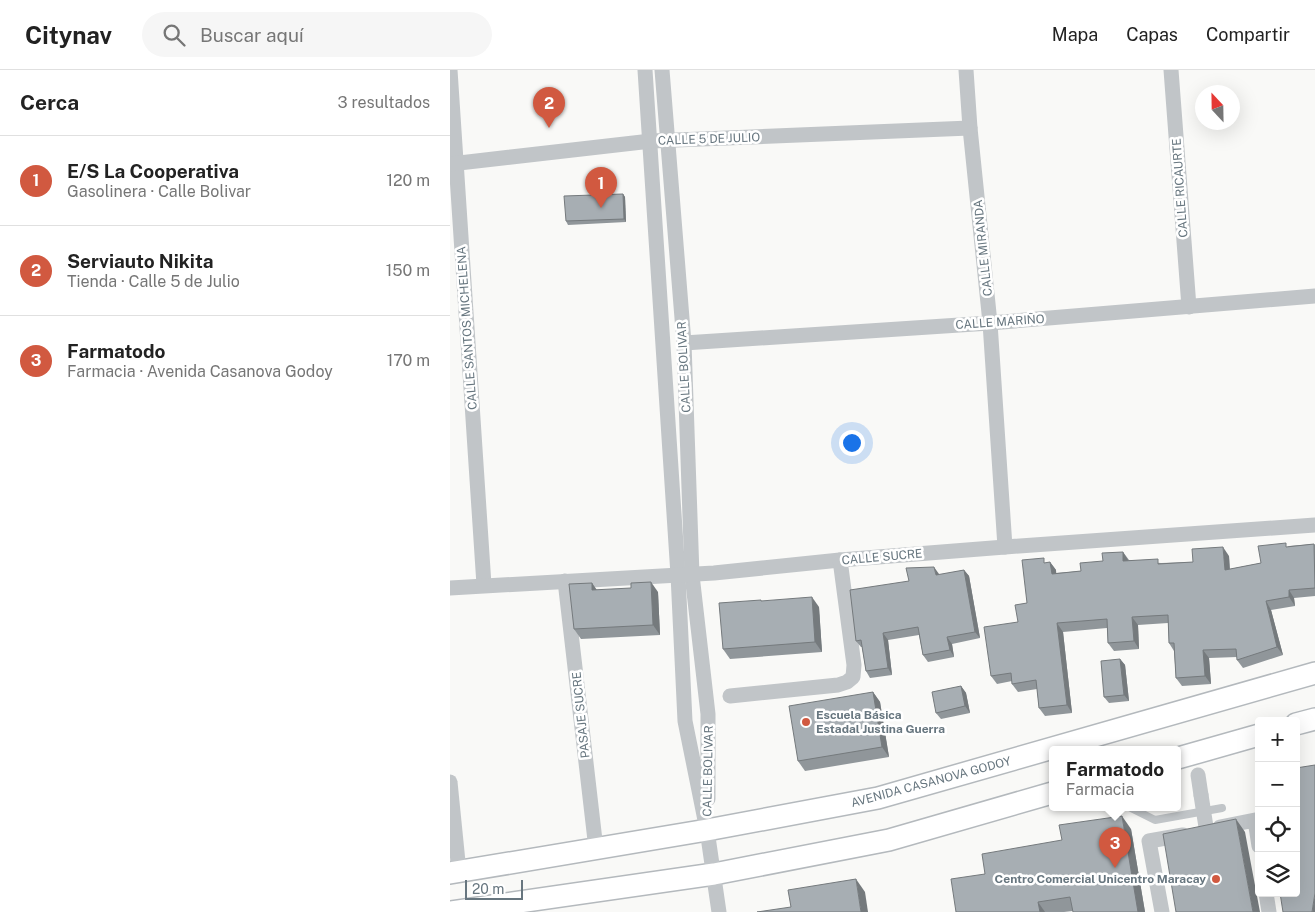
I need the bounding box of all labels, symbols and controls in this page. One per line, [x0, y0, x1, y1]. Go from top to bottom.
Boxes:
search box [142, 12, 492, 57]
text: Citynav [25, 21, 112, 49]
icon: search [160, 21, 188, 49]
text: Buscar aquí [200, 24, 304, 46]
text: Mapa [1052, 24, 1098, 45]
text: Capas [1126, 24, 1178, 45]
text: Compartir [1206, 24, 1290, 45]
north arrow [1195, 85, 1240, 130]
pin: 2 [533, 87, 565, 128]
text: Cerca [20, 90, 79, 115]
text: 3 resultados [338, 93, 430, 112]
street label: CALLE 5 DE JULIO [658, 130, 761, 148]
street label: CALLE RICAURTE [1170, 138, 1190, 238]
text: E/S La Cooperativa [67, 160, 239, 182]
pin: 1 [585, 167, 617, 208]
text: 1 [33, 171, 39, 190]
text: 120 m [386, 171, 430, 190]
text: Gasolinera · Calle Bolivar [67, 182, 251, 201]
street label: CALLE MIRANDA [971, 199, 995, 297]
street label: CALLE SANTOS MICHELENA [454, 245, 480, 410]
text: Serviauto Nikita [67, 250, 214, 272]
text: 2 [31, 261, 41, 280]
text: 150 m [386, 261, 430, 280]
text: Tienda · Calle 5 de Julio [67, 272, 240, 291]
street label: CALLE MARIÑO [955, 312, 1045, 332]
street label: CALLE BOLIVAR [675, 321, 693, 413]
text: Farmatodo [67, 340, 165, 362]
text: 3 [31, 351, 41, 370]
text: 170 m [387, 351, 430, 370]
text: Farmacia · Avenida Casanova Godoy [67, 362, 333, 381]
your location [839, 430, 865, 456]
street label: CALLE SUCRE [841, 546, 923, 568]
street label: PASAJE SUCRE [569, 671, 593, 759]
place label: Escuela Básica Estadal Justina Guerra [816, 708, 945, 736]
marker: Escuela Básica Estadal Justina Guerra [800, 716, 812, 728]
map controls [1255, 717, 1300, 897]
button: + [1255, 717, 1300, 762]
street label: CALLE BOLIVAR [700, 725, 716, 817]
popup [1049, 746, 1181, 811]
street label: AVENIDA CASANOVA GODOY [850, 754, 1013, 810]
text: Farmatodo [1066, 758, 1164, 780]
button: − [1255, 762, 1300, 807]
text: Farmacia [1066, 780, 1134, 799]
button: locate [1255, 807, 1300, 852]
pin: 3 [1099, 827, 1131, 868]
button: layers [1255, 852, 1300, 897]
place label: Centro Comercial Unicentro Maracay [995, 872, 1206, 886]
marker: Centro Comercial Unicentro Maracay [1210, 873, 1222, 885]
scale bar [465, 877, 522, 900]
text: 20 m [472, 881, 504, 897]

